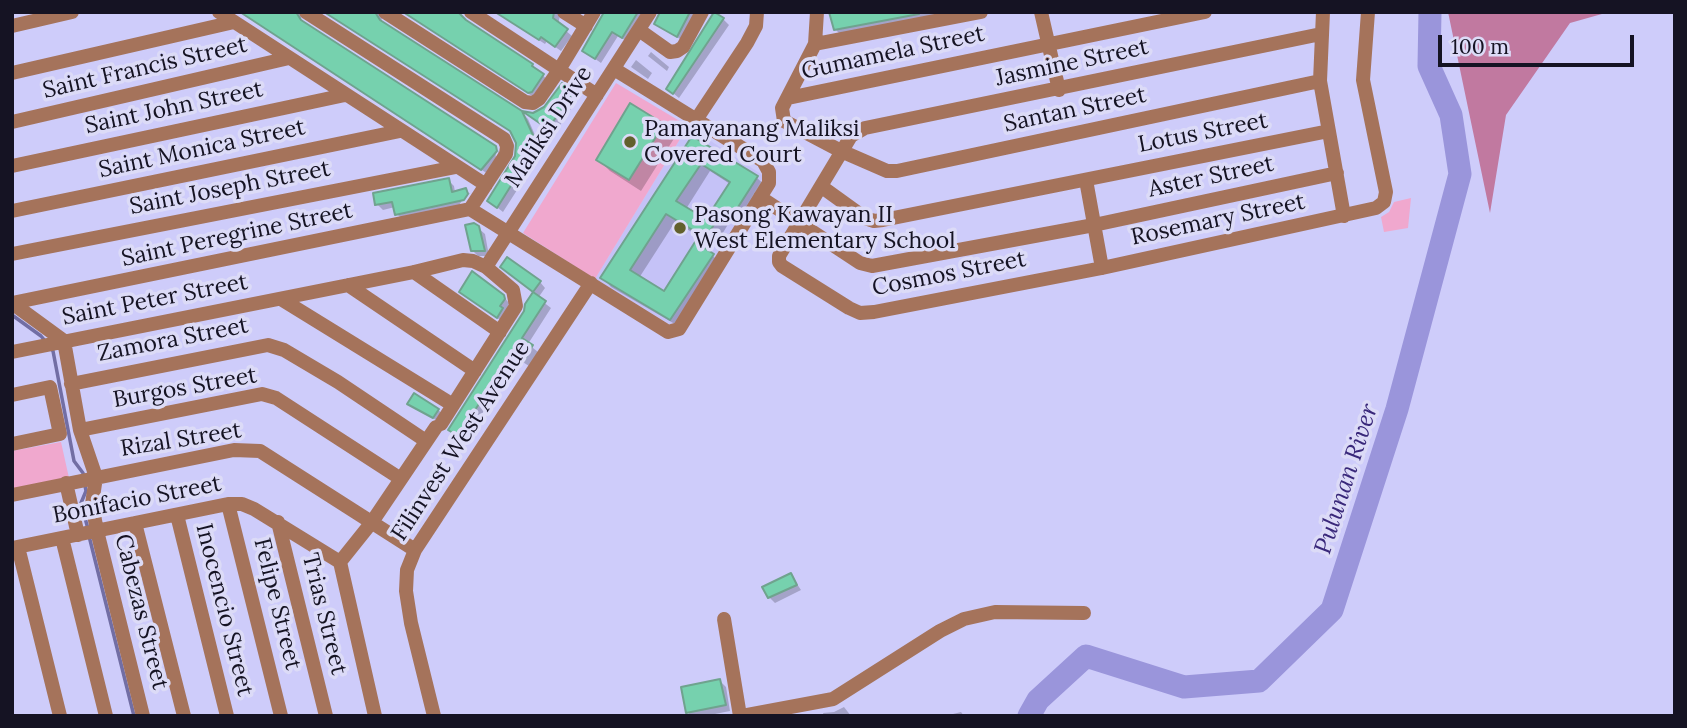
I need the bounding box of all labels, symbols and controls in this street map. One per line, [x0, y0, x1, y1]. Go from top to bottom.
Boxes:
street label: Gumamela Street [799, 20, 987, 86]
scale bar [1442, 21, 1638, 65]
street label: Saint Francis Street [40, 31, 250, 105]
street label: Jasmine Street [993, 33, 1151, 93]
text: 100 m [1451, 33, 1509, 60]
street label: Maliksi Drive [500, 61, 598, 193]
street label: Saint John Street [83, 76, 265, 140]
street label: Santan Street [1001, 81, 1149, 139]
street label: Lotus Street [1136, 107, 1270, 159]
street label: Saint Monica Street [96, 114, 308, 184]
place label: Pamayanang Maliksi Covered Court [644, 115, 860, 169]
marker: Pamayanang Maliksi Covered Court [622, 134, 638, 150]
street label: Aster Street [1146, 150, 1276, 204]
street label: Saint Joseph Street [127, 155, 333, 221]
street label: Rosemary Street [1129, 188, 1307, 252]
street label: Saint Peregrine Street [119, 197, 355, 273]
place label: Pasong Kawayan II West Elementary School [694, 201, 955, 255]
marker: Pasong Kawayan II West Elementary School [672, 220, 688, 236]
street label: Cosmos Street [870, 246, 1028, 302]
street label: Saint Peter Street [60, 268, 250, 332]
street label: Zamora Street [95, 312, 251, 368]
street label: Filinvest West Avenue [386, 336, 536, 546]
street label: Burgos Street [111, 362, 259, 414]
water label: Pulunan River [1309, 400, 1385, 558]
street label: Rizal Street [119, 417, 243, 463]
street label: Bonifacio Street [50, 470, 224, 530]
street label: Inocencio Street [189, 521, 259, 699]
street label: Cabezas Street [108, 531, 174, 693]
street label: Felipe Street [247, 535, 307, 673]
street label: Trias Street [296, 550, 352, 678]

